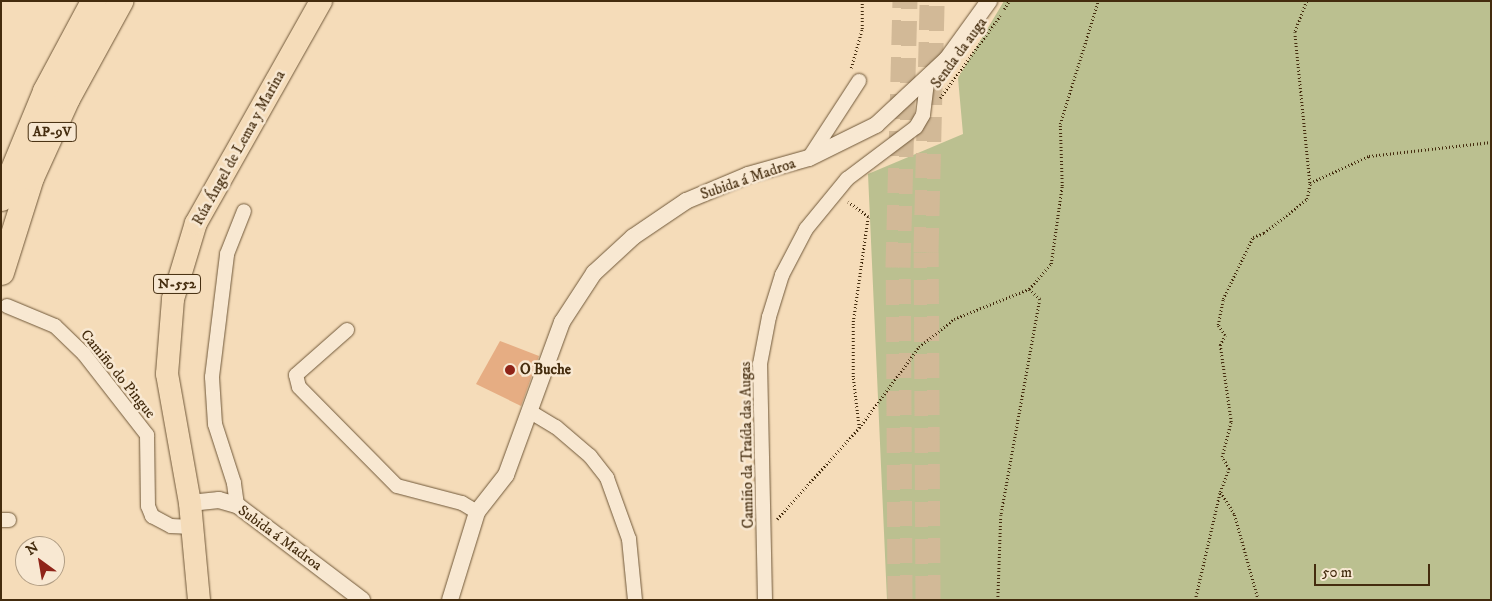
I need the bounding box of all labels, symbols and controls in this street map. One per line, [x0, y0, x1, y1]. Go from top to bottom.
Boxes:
street label: Senda da auga [927, 14, 991, 92]
street label: Rúa Ángel de Lema y Marina [189, 67, 289, 229]
road number: AP-9V [27, 120, 77, 144]
street label: Subida á Madroa [698, 154, 798, 204]
road number: N-552 [152, 272, 202, 296]
street label: Camiño do Pingue [77, 326, 159, 422]
place label: O Buche [520, 361, 571, 379]
street label: Camiño da Traída das Augas [737, 361, 757, 529]
marker: O Buche [504, 364, 516, 376]
street label: Subida á Madroa [234, 501, 326, 575]
north arrow [15, 536, 65, 586]
text: N [23, 538, 42, 560]
scale bar [1317, 554, 1433, 586]
text: 50 m [1322, 563, 1352, 582]

